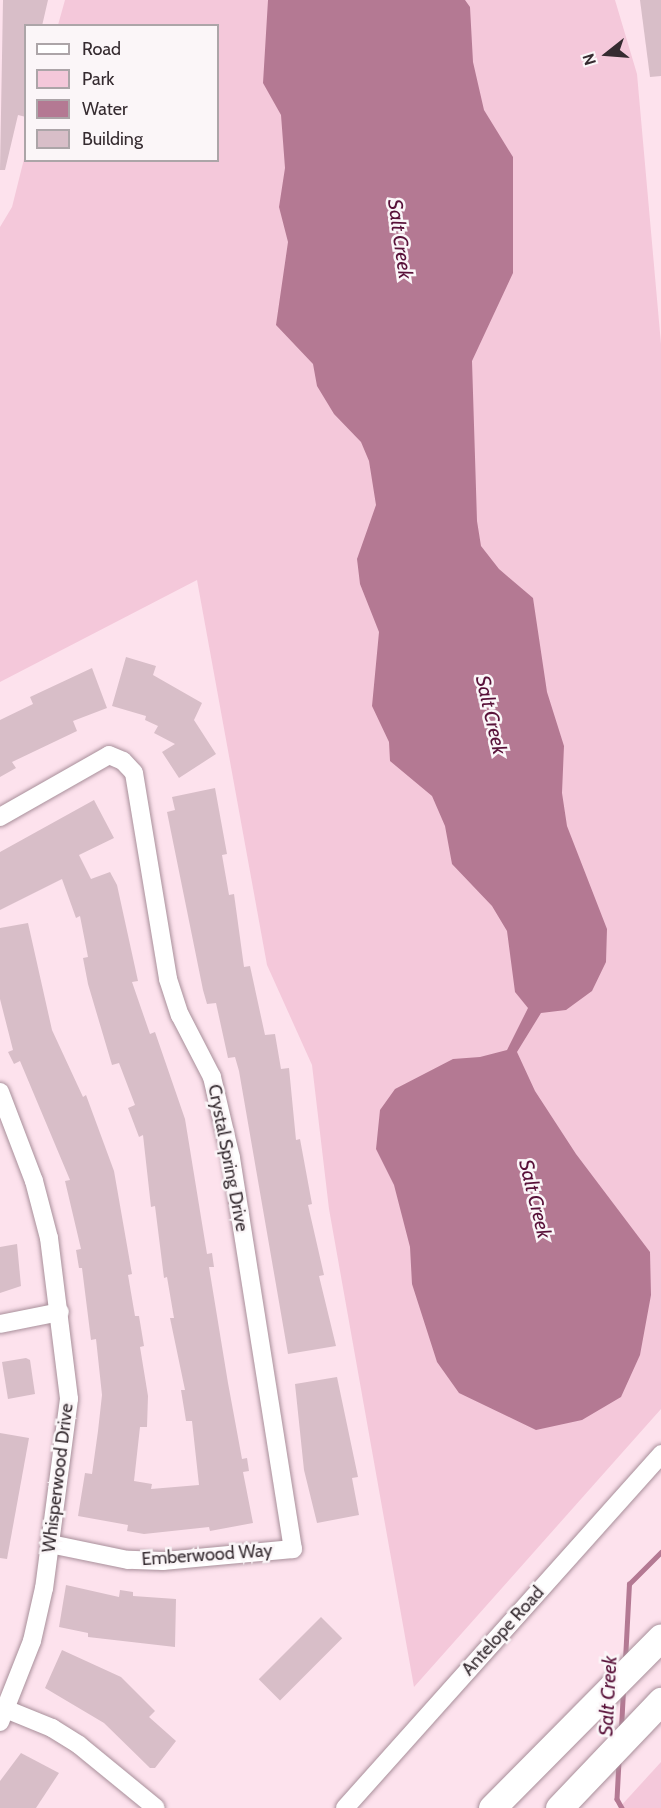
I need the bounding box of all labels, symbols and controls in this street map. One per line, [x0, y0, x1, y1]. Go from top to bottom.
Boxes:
legend [24, 24, 219, 162]
north arrow [577, 24, 637, 84]
text: Road [82, 38, 121, 60]
text: N [579, 51, 600, 68]
text: Park [82, 68, 114, 90]
text: Water [82, 98, 128, 120]
text: Building [82, 128, 143, 150]
water label: Salt Creek [383, 198, 417, 280]
water label: Salt Creek [470, 673, 512, 757]
street label: Crystal Spring Drive [203, 1083, 253, 1233]
water label: Salt Creek [514, 1157, 556, 1241]
street label: Whisperwood Drive [38, 1402, 78, 1554]
street label: Emberwood Way [141, 1540, 273, 1570]
street label: Antelope Road [457, 1582, 549, 1680]
water label: Salt Creek [594, 1655, 622, 1737]

